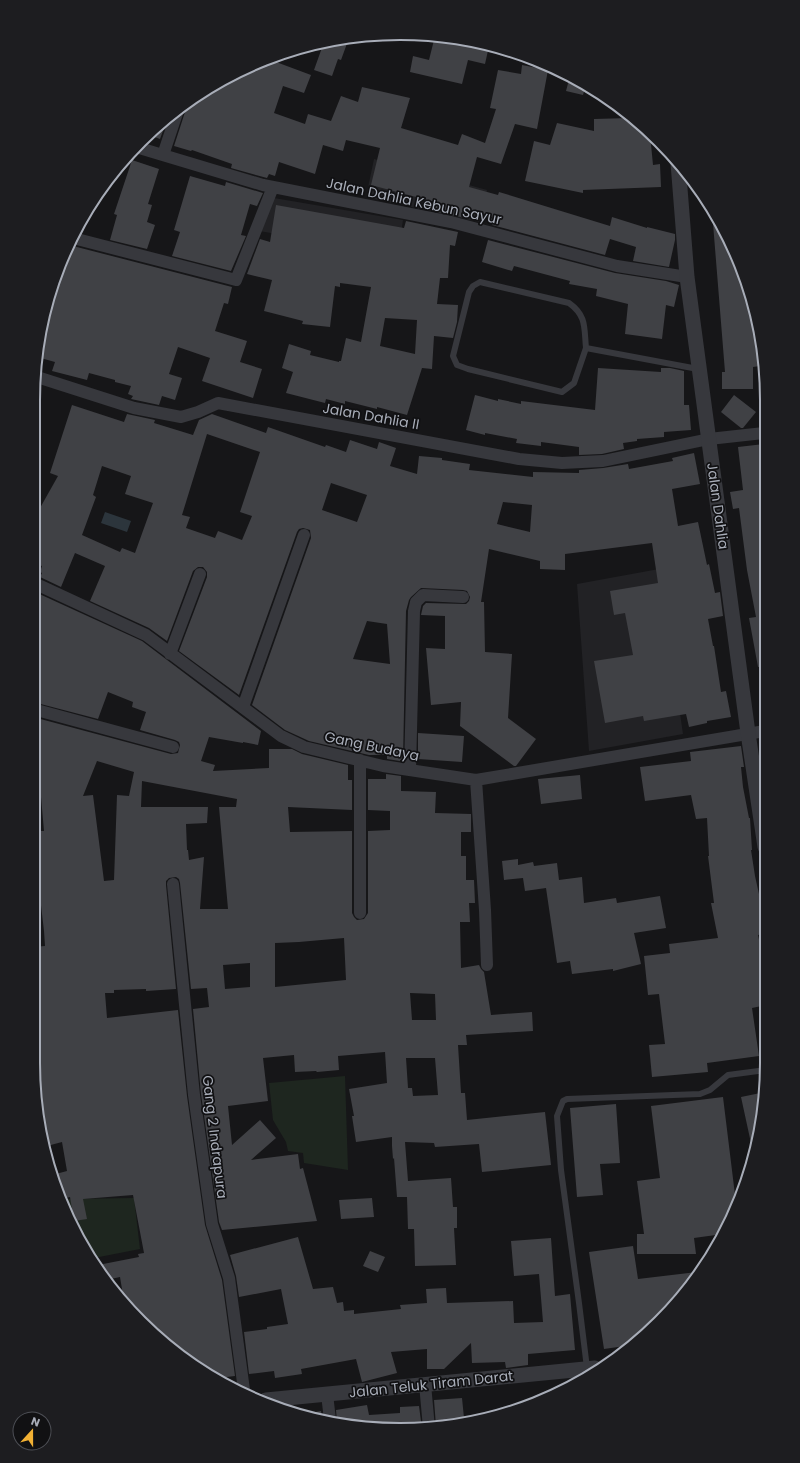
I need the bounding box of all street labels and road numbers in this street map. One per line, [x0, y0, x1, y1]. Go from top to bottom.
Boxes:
street label: Jalan Dahlia Kebun Sayur [324, 173, 504, 229]
street label: Jalan Dahlia II [321, 398, 421, 434]
street label: Jalan Dahlia [702, 461, 734, 551]
street label: Gang Budaya [323, 726, 421, 766]
street label: Gang 2 Indrapura [198, 1074, 232, 1200]
street label: Jalan Teluk Tiram Darat [348, 1365, 514, 1403]

